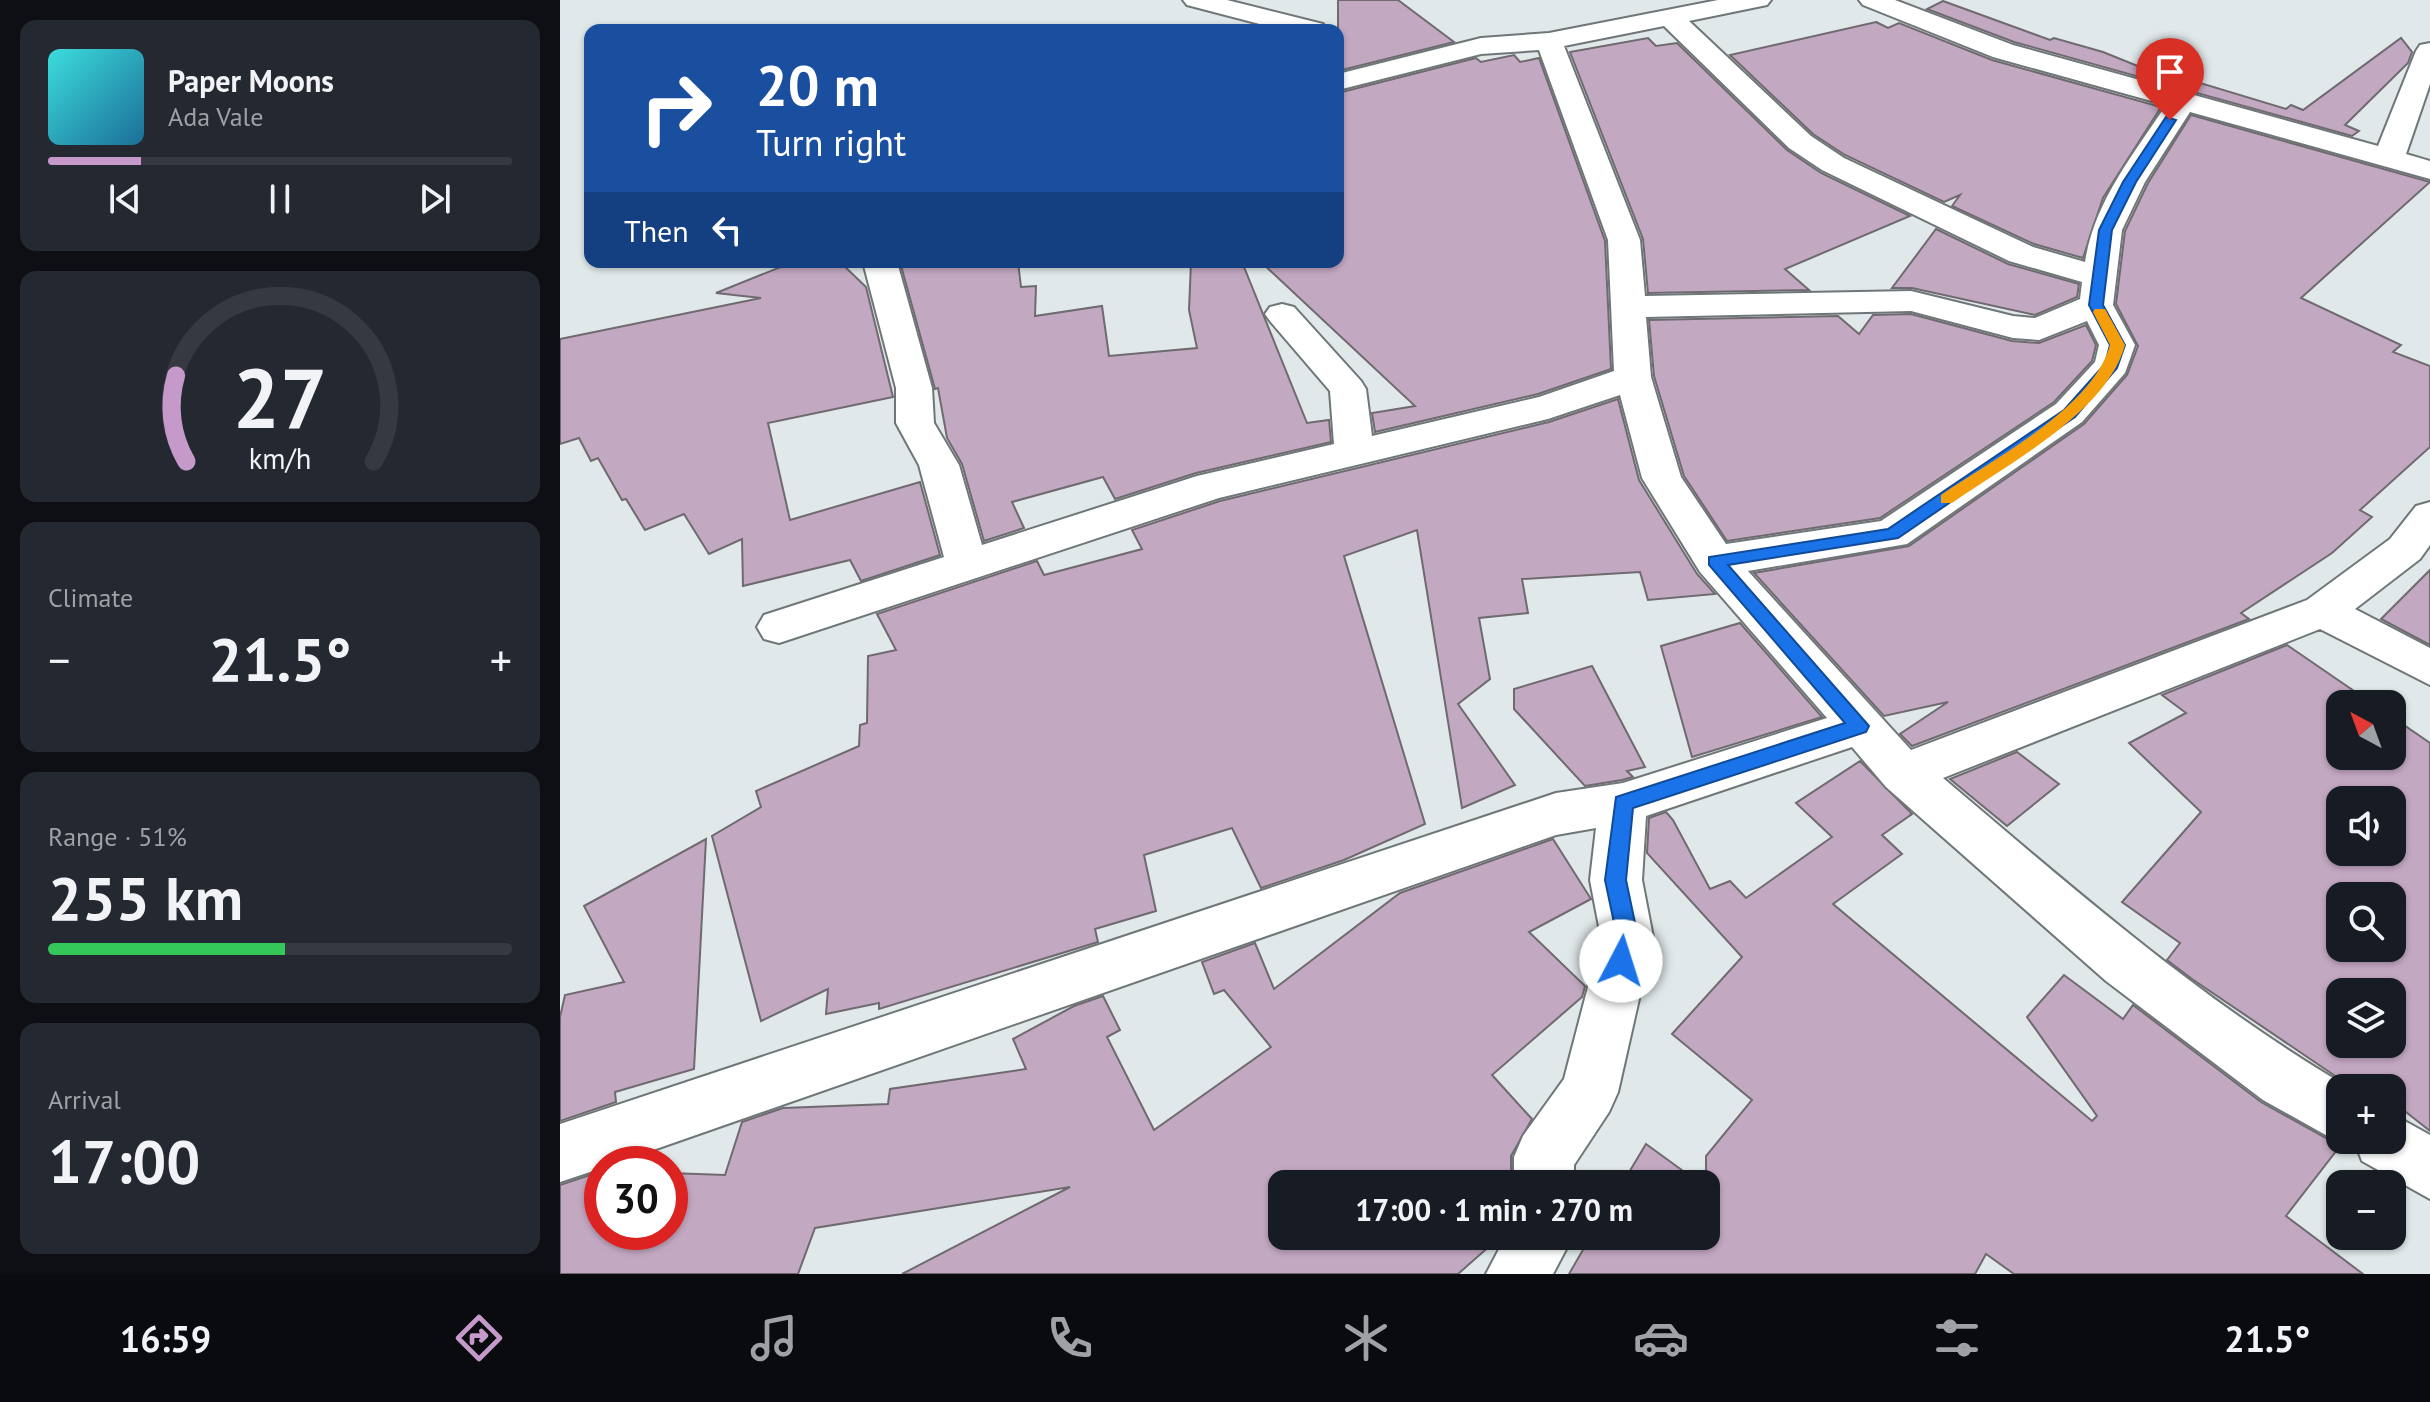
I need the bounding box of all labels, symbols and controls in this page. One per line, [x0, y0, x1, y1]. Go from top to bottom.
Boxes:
pin [2136, 38, 2204, 120]
text: 20 m [756, 49, 879, 121]
icon: arrive [2148, 50, 2192, 94]
icon: right [624, 56, 728, 160]
text: Paper Moons [168, 61, 334, 100]
text: Ada Vale [168, 100, 263, 133]
text: Turn right [756, 119, 906, 166]
icon: previous [103, 177, 147, 221]
icon: pause [258, 177, 302, 221]
icon: next [413, 177, 457, 221]
icon: left [705, 208, 749, 252]
text: Then [624, 211, 689, 250]
text: 27 [233, 343, 327, 451]
text: km/h [249, 440, 311, 477]
text: Climate [48, 581, 133, 614]
text: 21.5° [208, 620, 352, 698]
text: − [48, 631, 70, 688]
text: + [490, 631, 512, 688]
north arrow [2326, 690, 2406, 770]
map controls [2326, 690, 2406, 1250]
button: sound [2326, 786, 2406, 866]
text: Range · 51% [48, 820, 187, 853]
text: 255 km [48, 859, 243, 937]
button: search [2326, 882, 2406, 962]
position arrow [1579, 919, 1663, 1003]
button: layers [2326, 978, 2406, 1058]
button: + [2326, 1074, 2406, 1154]
text: Arrival [48, 1083, 121, 1116]
text: 17:00 [48, 1122, 200, 1200]
speed limit sign: 30 [584, 1146, 688, 1250]
button: − [2326, 1170, 2406, 1250]
text: 17:00 · 1 min · 270 m [1355, 1190, 1633, 1229]
icon: directions [451, 1310, 507, 1366]
icon: music [746, 1310, 802, 1366]
icon: phone [1042, 1310, 1098, 1366]
icon: climate [1338, 1310, 1394, 1366]
icon: car [1633, 1310, 1689, 1366]
icon: filters [1929, 1310, 1985, 1366]
text: 16:59 [120, 1315, 211, 1362]
text: 21.5° [2224, 1315, 2310, 1362]

